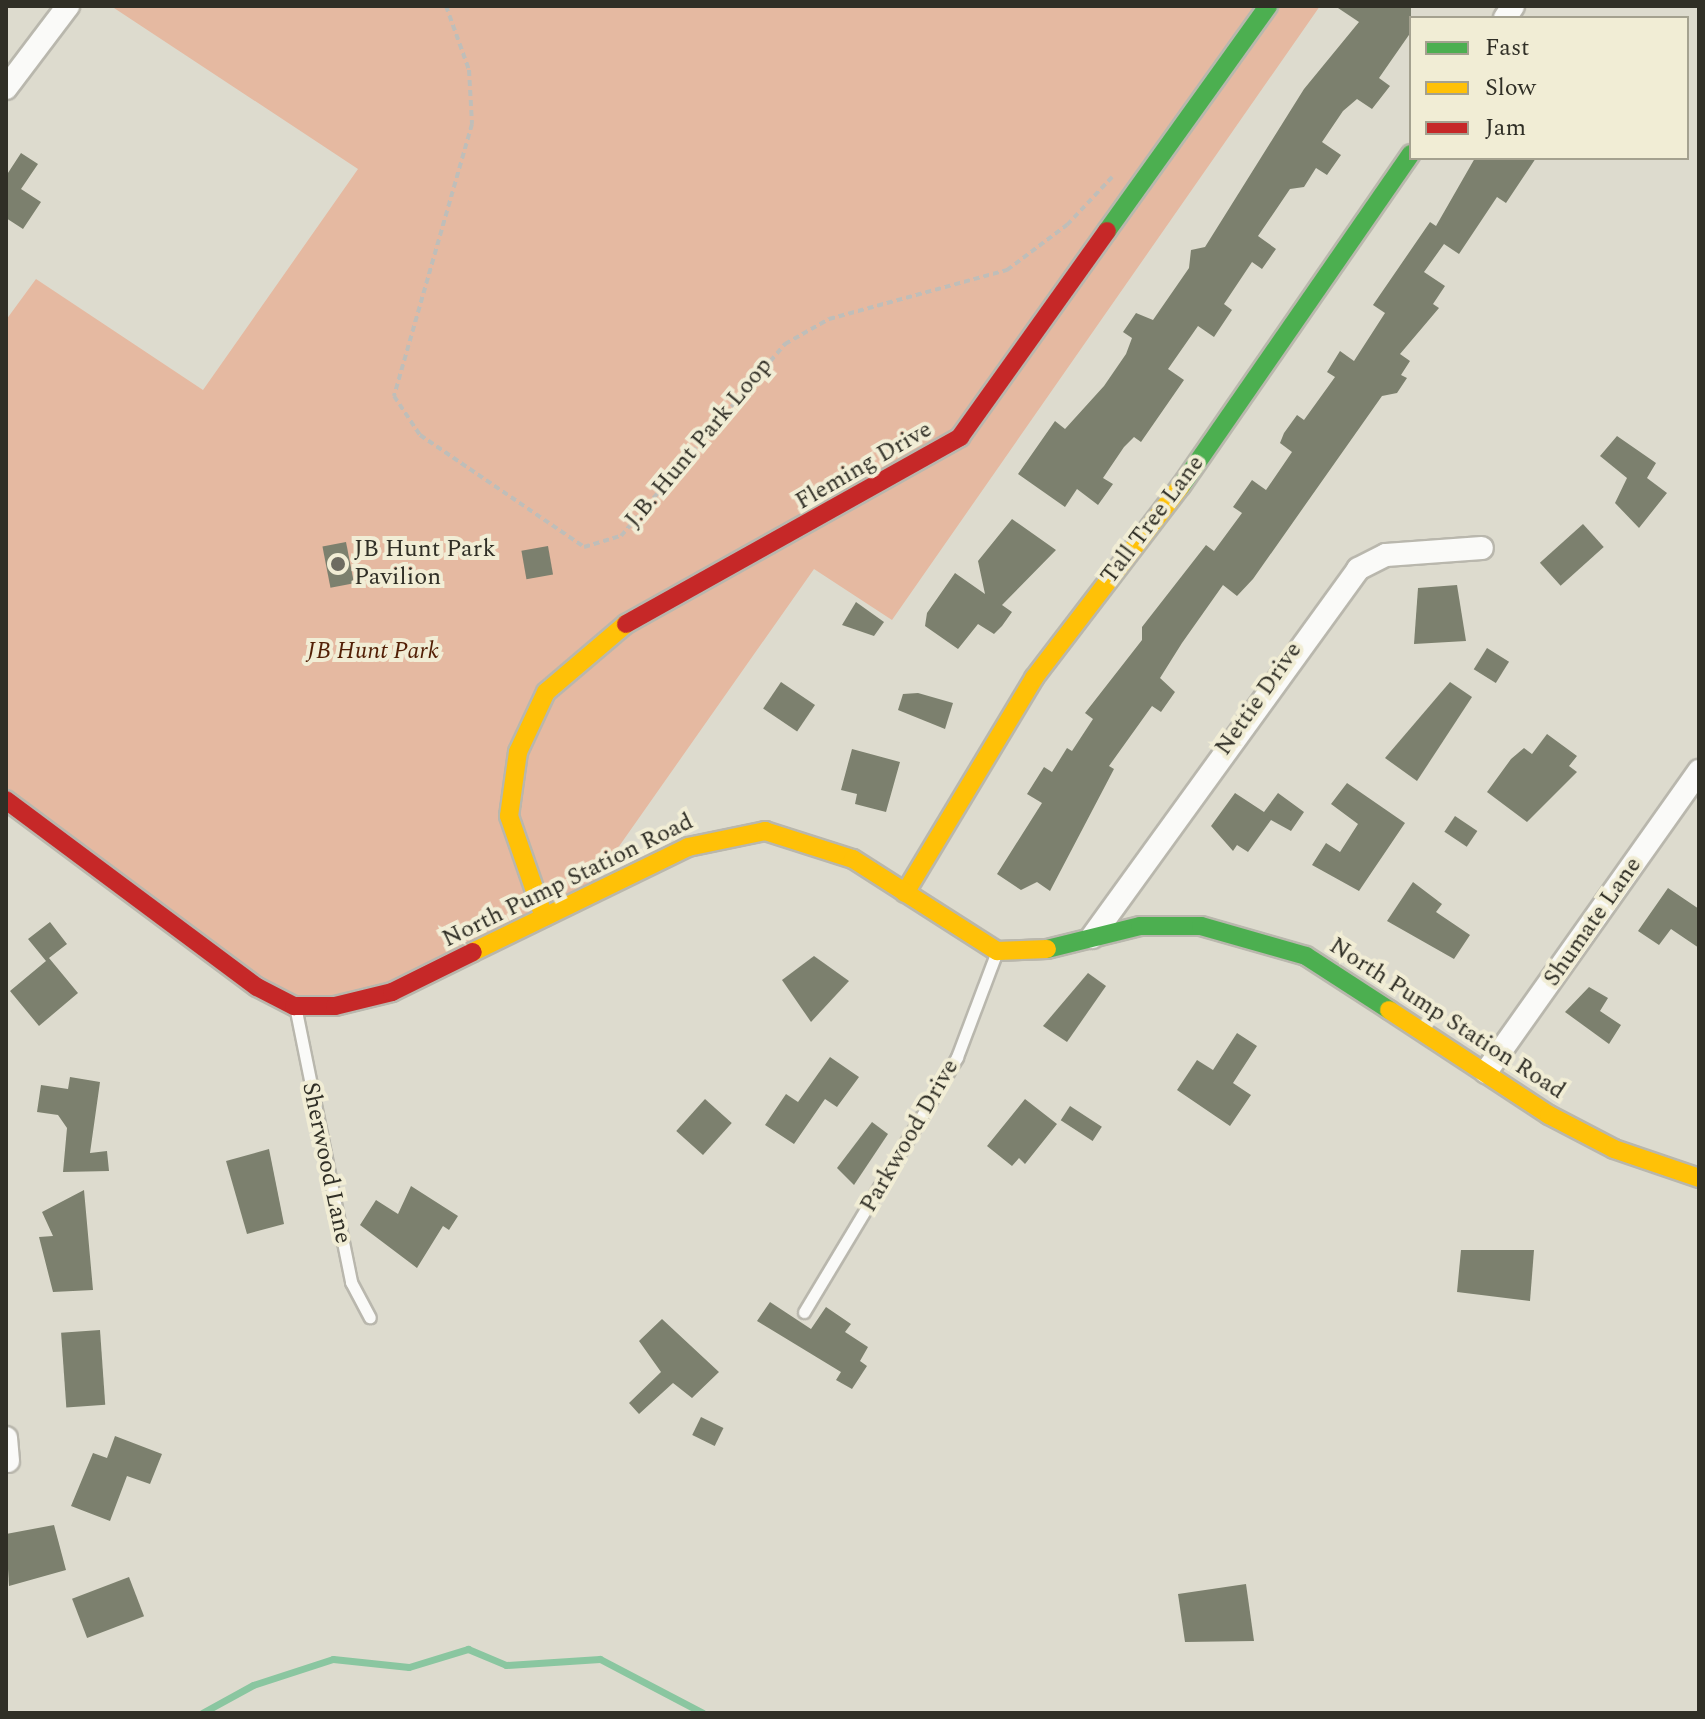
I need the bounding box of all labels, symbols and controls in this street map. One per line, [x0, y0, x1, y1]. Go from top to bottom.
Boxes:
legend [1409, 16, 1689, 160]
text: Fast [1485, 30, 1530, 66]
text: Slow [1485, 70, 1536, 106]
text: Jam [1485, 110, 1526, 146]
street label: J.B. Hunt Park Loop [619, 352, 779, 534]
street label: Fleming Drive [791, 415, 937, 517]
street label: Tall Tree Lane [1095, 450, 1211, 590]
place label: JB Hunt Park Pavilion [354, 536, 496, 592]
marker: JB Hunt Park Pavilion [329, 555, 347, 573]
street label: Nettie Drive [1209, 637, 1309, 761]
park label: JB Hunt Park [307, 638, 439, 666]
street label: North Pump Station Road [438, 808, 698, 954]
street label: Shumate Lane [1538, 852, 1648, 992]
street label: North Pump Station Road [1324, 932, 1570, 1106]
street label: Parkwood Drive [855, 1054, 965, 1218]
street label: Sherwood Lane [295, 1080, 357, 1246]

